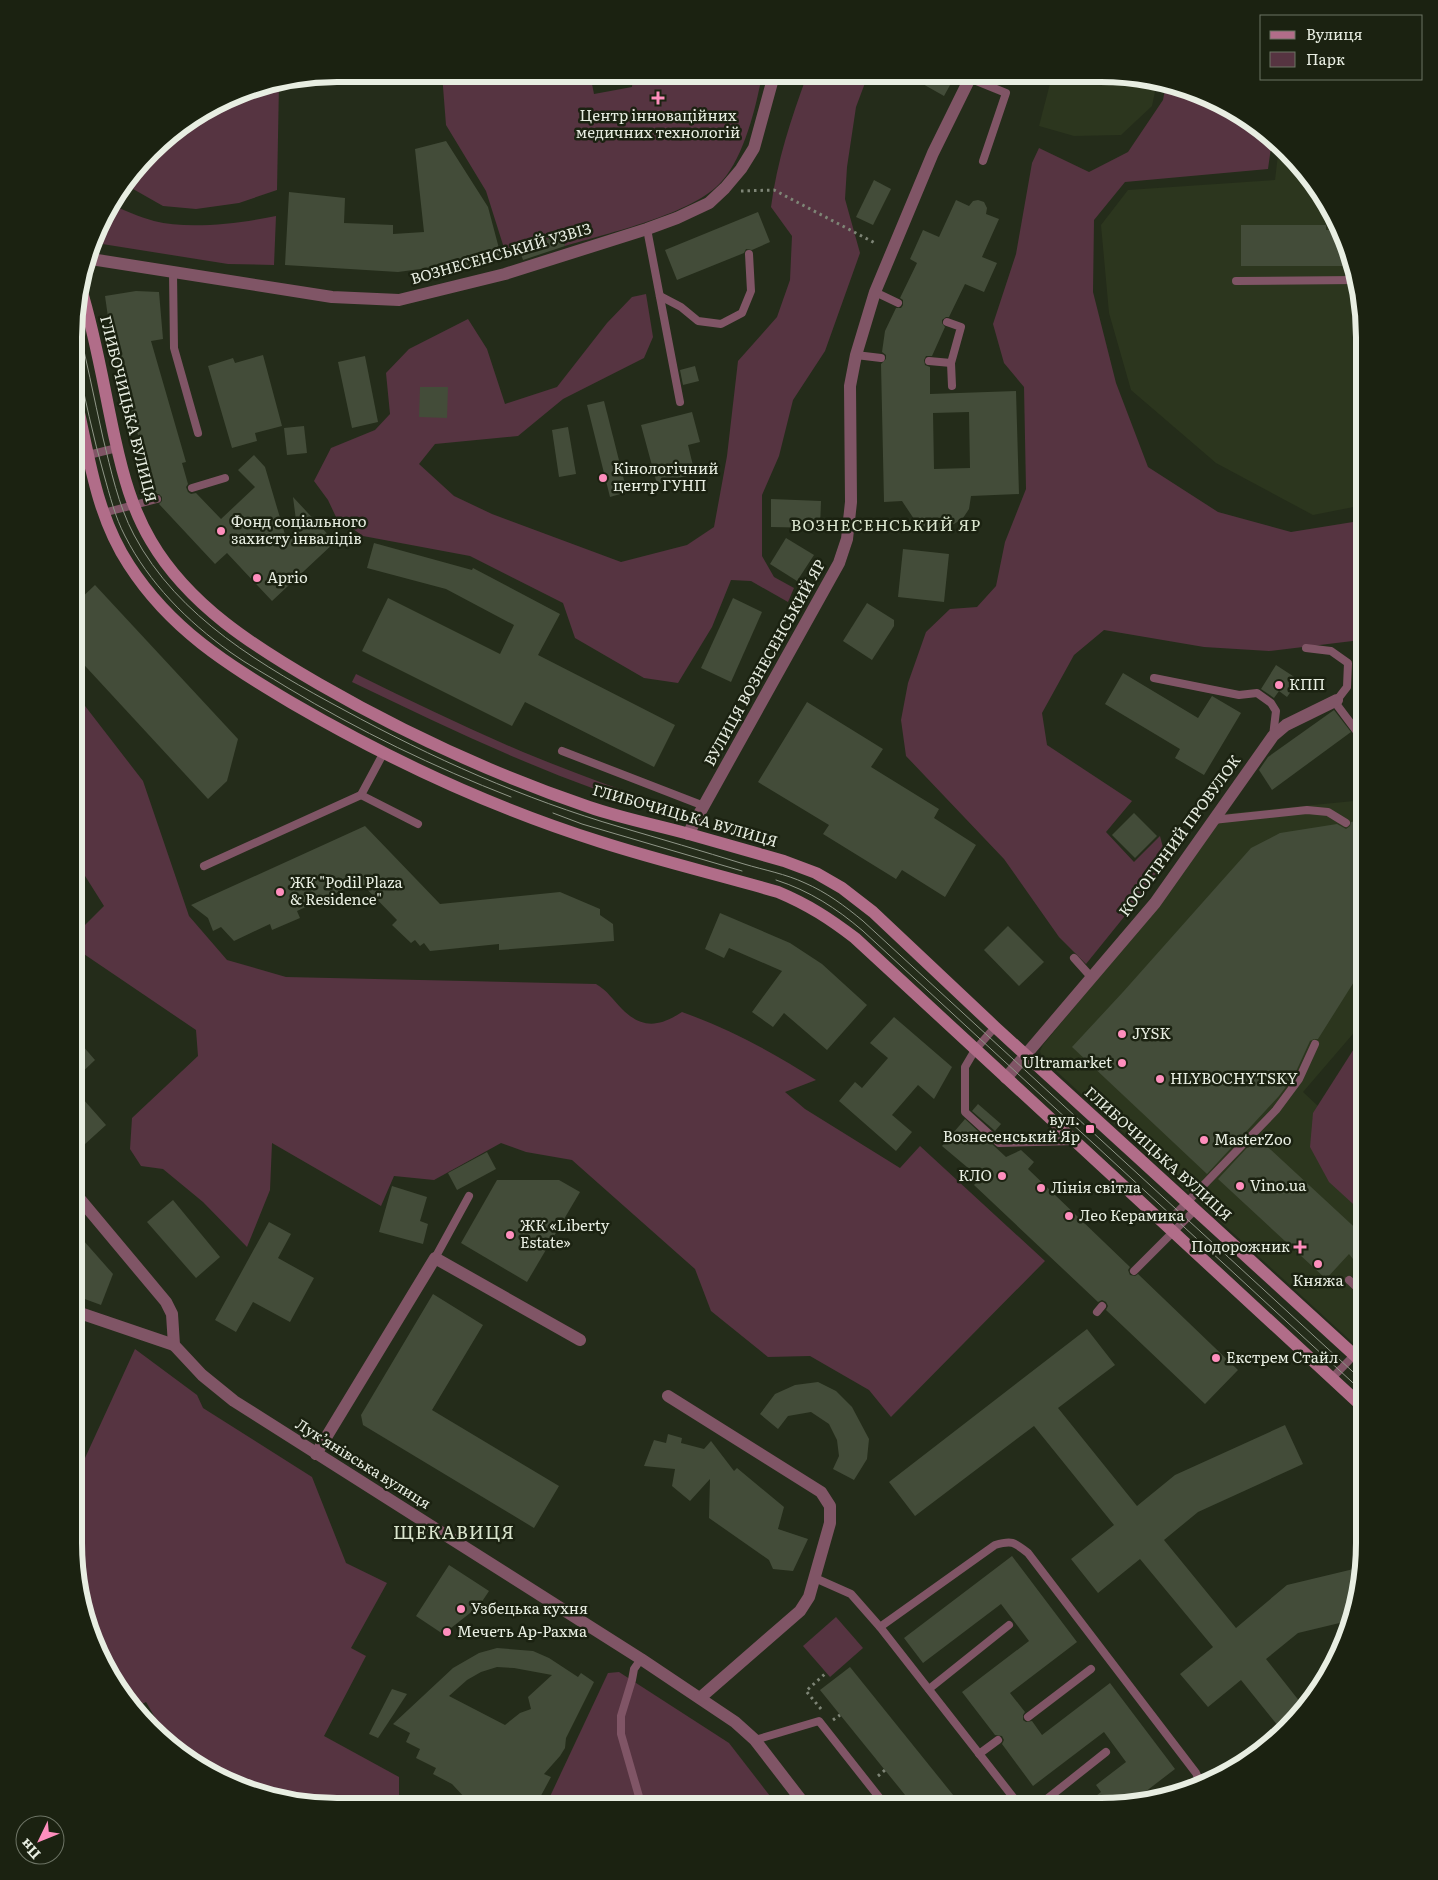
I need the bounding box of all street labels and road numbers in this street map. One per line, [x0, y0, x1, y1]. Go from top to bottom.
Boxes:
street label: ВОЗНЕСЕНСЬКИЙ УЗВІЗ [407, 216, 594, 289]
street label: ГЛИБОЧИЦЬКА ВУЛИЦЯ [95, 313, 164, 504]
street label: ВУЛИЦЯ ВОЗНЕСЕНСЬКИЙ ЯР [697, 555, 830, 770]
street label: КОСОГІРНИЙ ПРОВУЛОК [1112, 750, 1245, 921]
street label: ГЛИБОЧИЦЬКА ВУЛИЦЯ [590, 777, 781, 852]
street label: ГЛИБОЧИЦЬКА ВУЛИЦЯ [1080, 1080, 1238, 1226]
street label: Лукʼянівська вулиця [292, 1412, 436, 1514]

